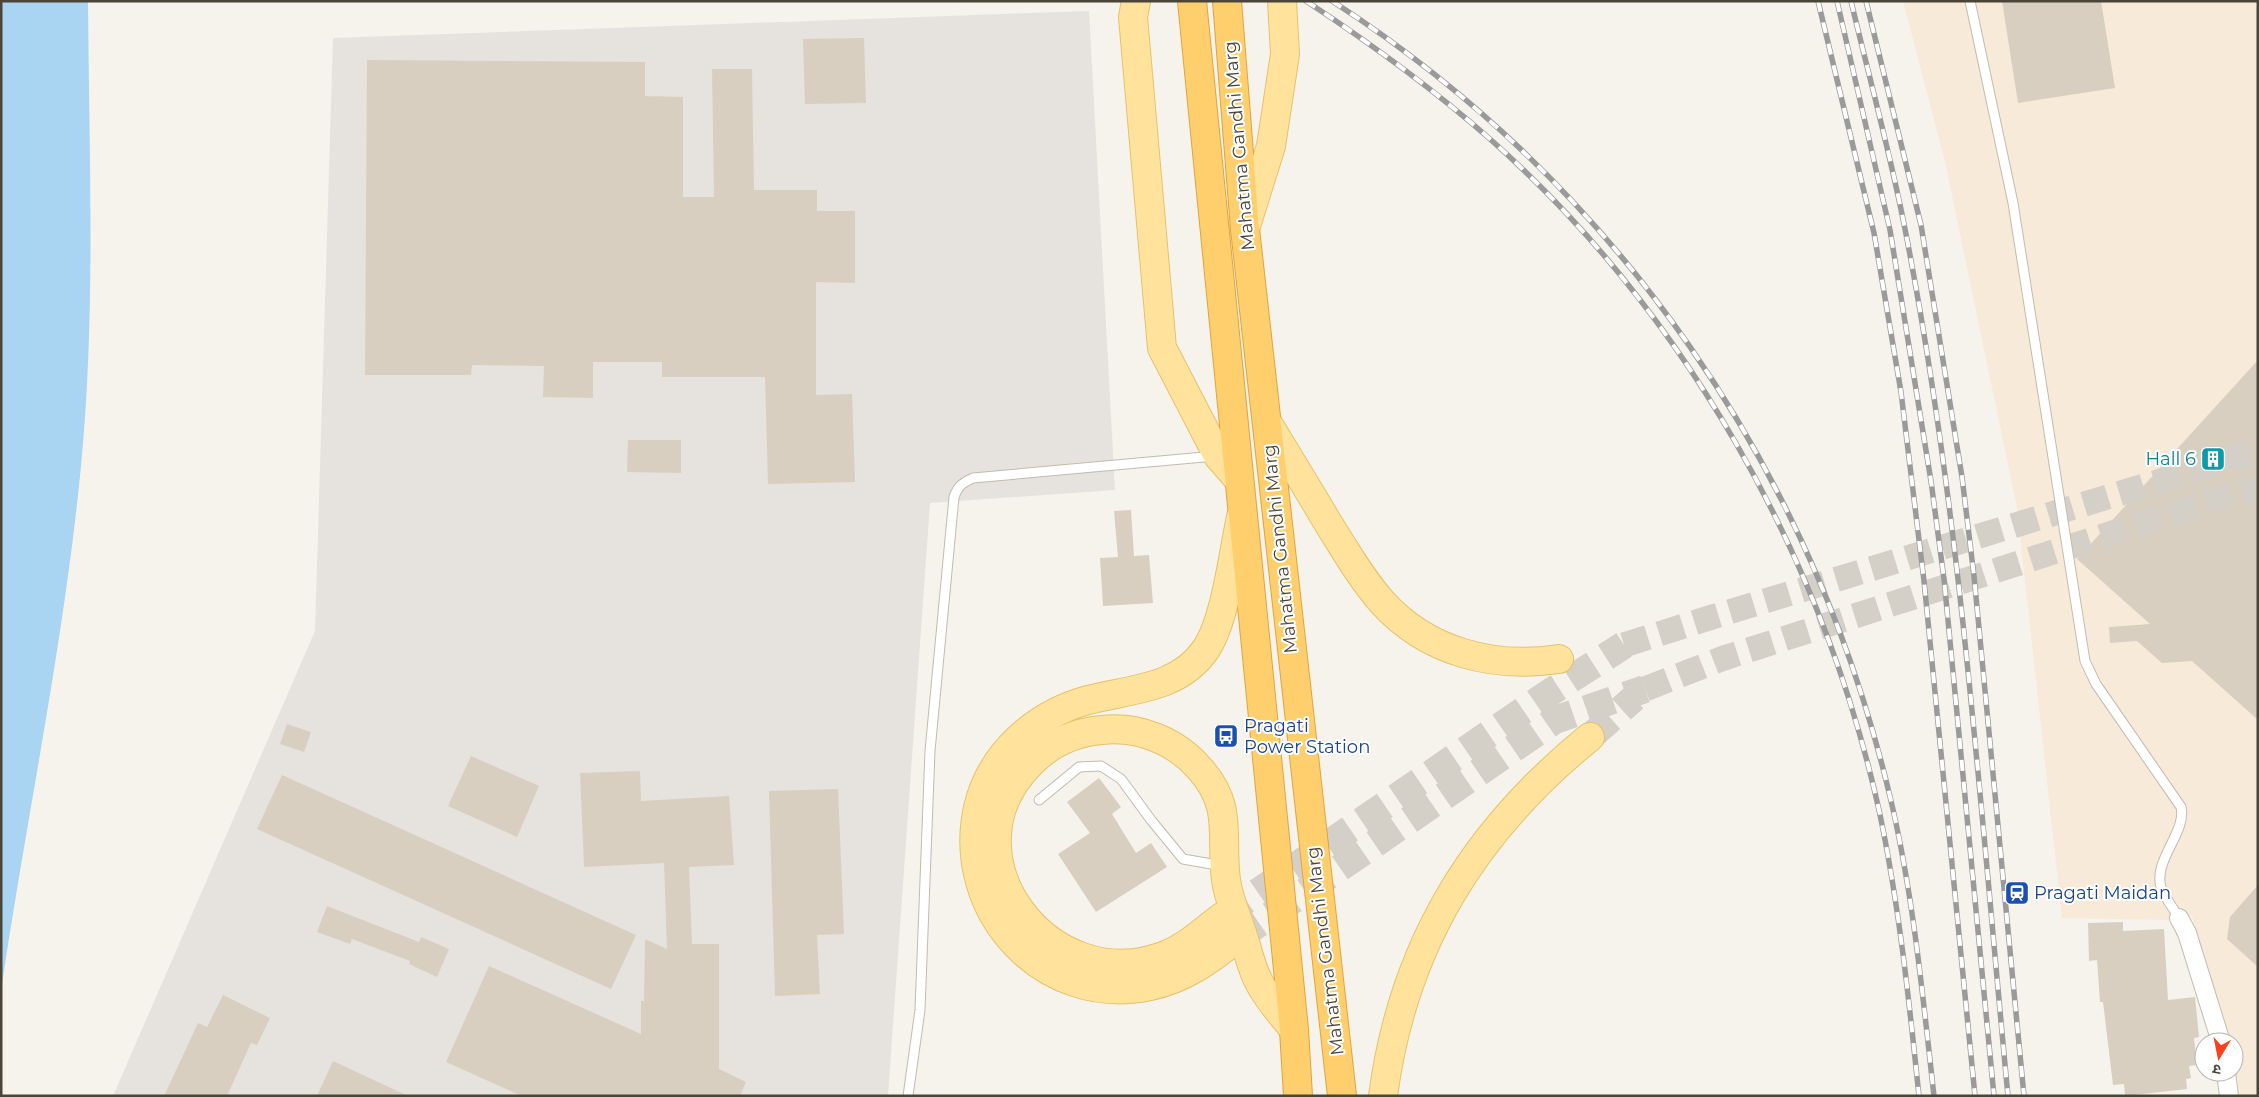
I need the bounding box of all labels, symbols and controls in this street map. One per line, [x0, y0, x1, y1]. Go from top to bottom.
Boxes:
street label: Mahatma Gandhi Marg [1219, 40, 1259, 252]
street label: Mahatma Gandhi Marg [1258, 443, 1302, 655]
building icon: Hall 6 [2200, 446, 2226, 472]
place label: Hall 6 [2145, 448, 2196, 470]
place label: Pragati Power Station [1244, 715, 1370, 758]
bus stop icon: Pragati Power Station [1213, 723, 1239, 749]
street label: Mahatma Gandhi Marg [1301, 845, 1349, 1057]
station icon: Pragati Maidan [2004, 880, 2030, 906]
place label: Pragati Maidan [2034, 882, 2171, 904]
north arrow [2194, 1032, 2244, 1082]
text: उ [2210, 1060, 2222, 1079]

